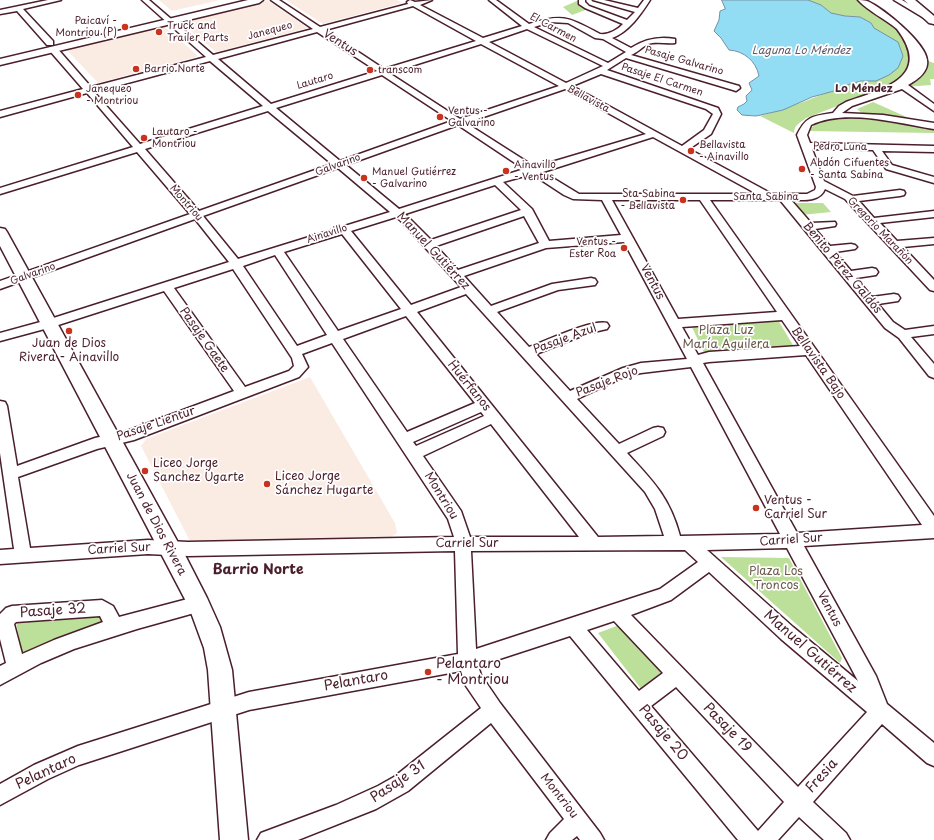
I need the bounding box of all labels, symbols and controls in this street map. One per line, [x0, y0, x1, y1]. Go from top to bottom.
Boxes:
street label: El Carmen [528, 11, 578, 45]
place label: Paicaví - Montriou (P) [56, 15, 117, 38]
street label: Janequeo [246, 19, 294, 43]
place label: Truck and Trailer Parts [167, 20, 228, 44]
marker: Paicaví - Montriou (P) [120, 22, 130, 32]
marker: Truck and Trailer Parts [154, 27, 164, 37]
street label: Ventus [320, 27, 360, 59]
street label: Pasaje Galvarino [643, 44, 725, 78]
water label: Laguna Lo Méndez [752, 44, 850, 58]
street label: Pasaje El Carmen [620, 61, 704, 99]
place label: Barrio Norte [144, 63, 205, 75]
marker: Barrio Norte [131, 64, 141, 74]
place label: transcom [378, 64, 422, 76]
marker: transcom [365, 65, 375, 75]
street label: Lautaro [295, 70, 335, 92]
district label: Lo Méndez [835, 82, 893, 96]
place label: Janequeo - Montriou [86, 83, 138, 106]
street label: Bellavista [565, 83, 611, 115]
marker: Janequeo - Montriou [73, 90, 83, 100]
place label: Ventus - Galvarino [448, 105, 495, 128]
marker: Ventus - Galvarino [435, 112, 445, 122]
place label: Lautaro - Montriou [152, 126, 198, 150]
marker: Lautaro - Montriou [139, 133, 149, 143]
place label: Bellavista - Ainavillo [699, 139, 749, 162]
street label: Pedro Luna [813, 141, 867, 153]
marker: Bellavista - Ainavillo [686, 146, 696, 156]
street label: Galvarino [314, 151, 362, 179]
place label: Abdón Cifuentes - Santa Sabina [810, 157, 889, 180]
place label: Ainavillo - Ventus [514, 159, 556, 182]
marker: Abdón Cifuentes - Santa Sabina [797, 164, 807, 174]
place label: Manuel Gutiérrez - Galvarino [372, 166, 456, 190]
marker: Ainavillo - Ventus [501, 166, 511, 176]
marker: Manuel Gutiérrez - Galvarino [359, 173, 369, 183]
street label: Montriou [167, 182, 205, 224]
place label: Sta Sabina - Bellavista [620, 188, 675, 212]
street label: Santa Sabina [733, 191, 799, 203]
marker: Sta Sabina - Bellavista [678, 195, 688, 205]
street label: Gregorio Marañón [845, 195, 915, 267]
street label: Manuel Gutiérrez [393, 209, 473, 293]
street label: Benito Pérez Galdós [799, 219, 885, 317]
street label: Ainavillo [305, 222, 349, 246]
place label: Ventus - Ester Roa [569, 236, 616, 260]
marker: Ventus - Ester Roa [619, 243, 629, 253]
street label: Galvarino [9, 260, 57, 288]
street label: Ventus [637, 262, 667, 302]
street label: Pasaje Gaete [176, 305, 232, 375]
street label: Pasaje Azul [531, 321, 599, 357]
park label: Plaza Luz María Aguilera [682, 324, 770, 352]
street label: Bellavista Bajo [788, 324, 848, 402]
marker: Juan de Dios Rivera - Ainavillo [64, 326, 74, 336]
place label: Juan de Dios Rivera - Ainavillo [19, 337, 119, 365]
street label: Huérfanos [444, 358, 494, 414]
street label: Pasaje Rojo [574, 364, 640, 400]
street label: Pasaje Lientur [115, 404, 197, 444]
place label: Liceo Jorge Sanchez Ugarte [153, 457, 244, 485]
marker: Liceo Jorge Sanchez Ugarte [140, 466, 150, 476]
street label: Juan de Dios Rivera [123, 470, 189, 578]
place label: Liceo Jorge Sánchez Hugarte [275, 470, 373, 498]
street label: Montriou [421, 470, 461, 522]
marker: Liceo Jorge Sánchez Hugarte [262, 479, 272, 489]
place label: Ventus - Carriel Sur [764, 494, 827, 522]
marker: Ventus - Carriel Sur [751, 503, 761, 513]
street label: Carriel Sur [759, 531, 823, 549]
street label: Carriel Sur [435, 537, 499, 551]
street label: Carriel Sur [87, 540, 151, 558]
district label: Barrio Norte [212, 562, 304, 578]
park label: Plaza Los Troncos [749, 565, 803, 593]
street label: Ventus [814, 589, 844, 629]
street label: Pasaje 32 [19, 600, 87, 622]
street label: Manuel Gutiérrez [760, 607, 860, 697]
place label: Pelantaro - Montriou [436, 656, 509, 688]
street label: Pelantaro [323, 667, 389, 695]
marker: Pelantaro - Montriou [423, 667, 433, 677]
street label: Pasaje 19 [699, 700, 755, 756]
street label: Pasaje 20 [635, 702, 691, 764]
street label: Pelantaro [13, 751, 79, 793]
street label: Fresia [802, 755, 842, 797]
street label: Pasaje 31 [367, 758, 429, 806]
street label: Montriou [537, 771, 581, 821]

